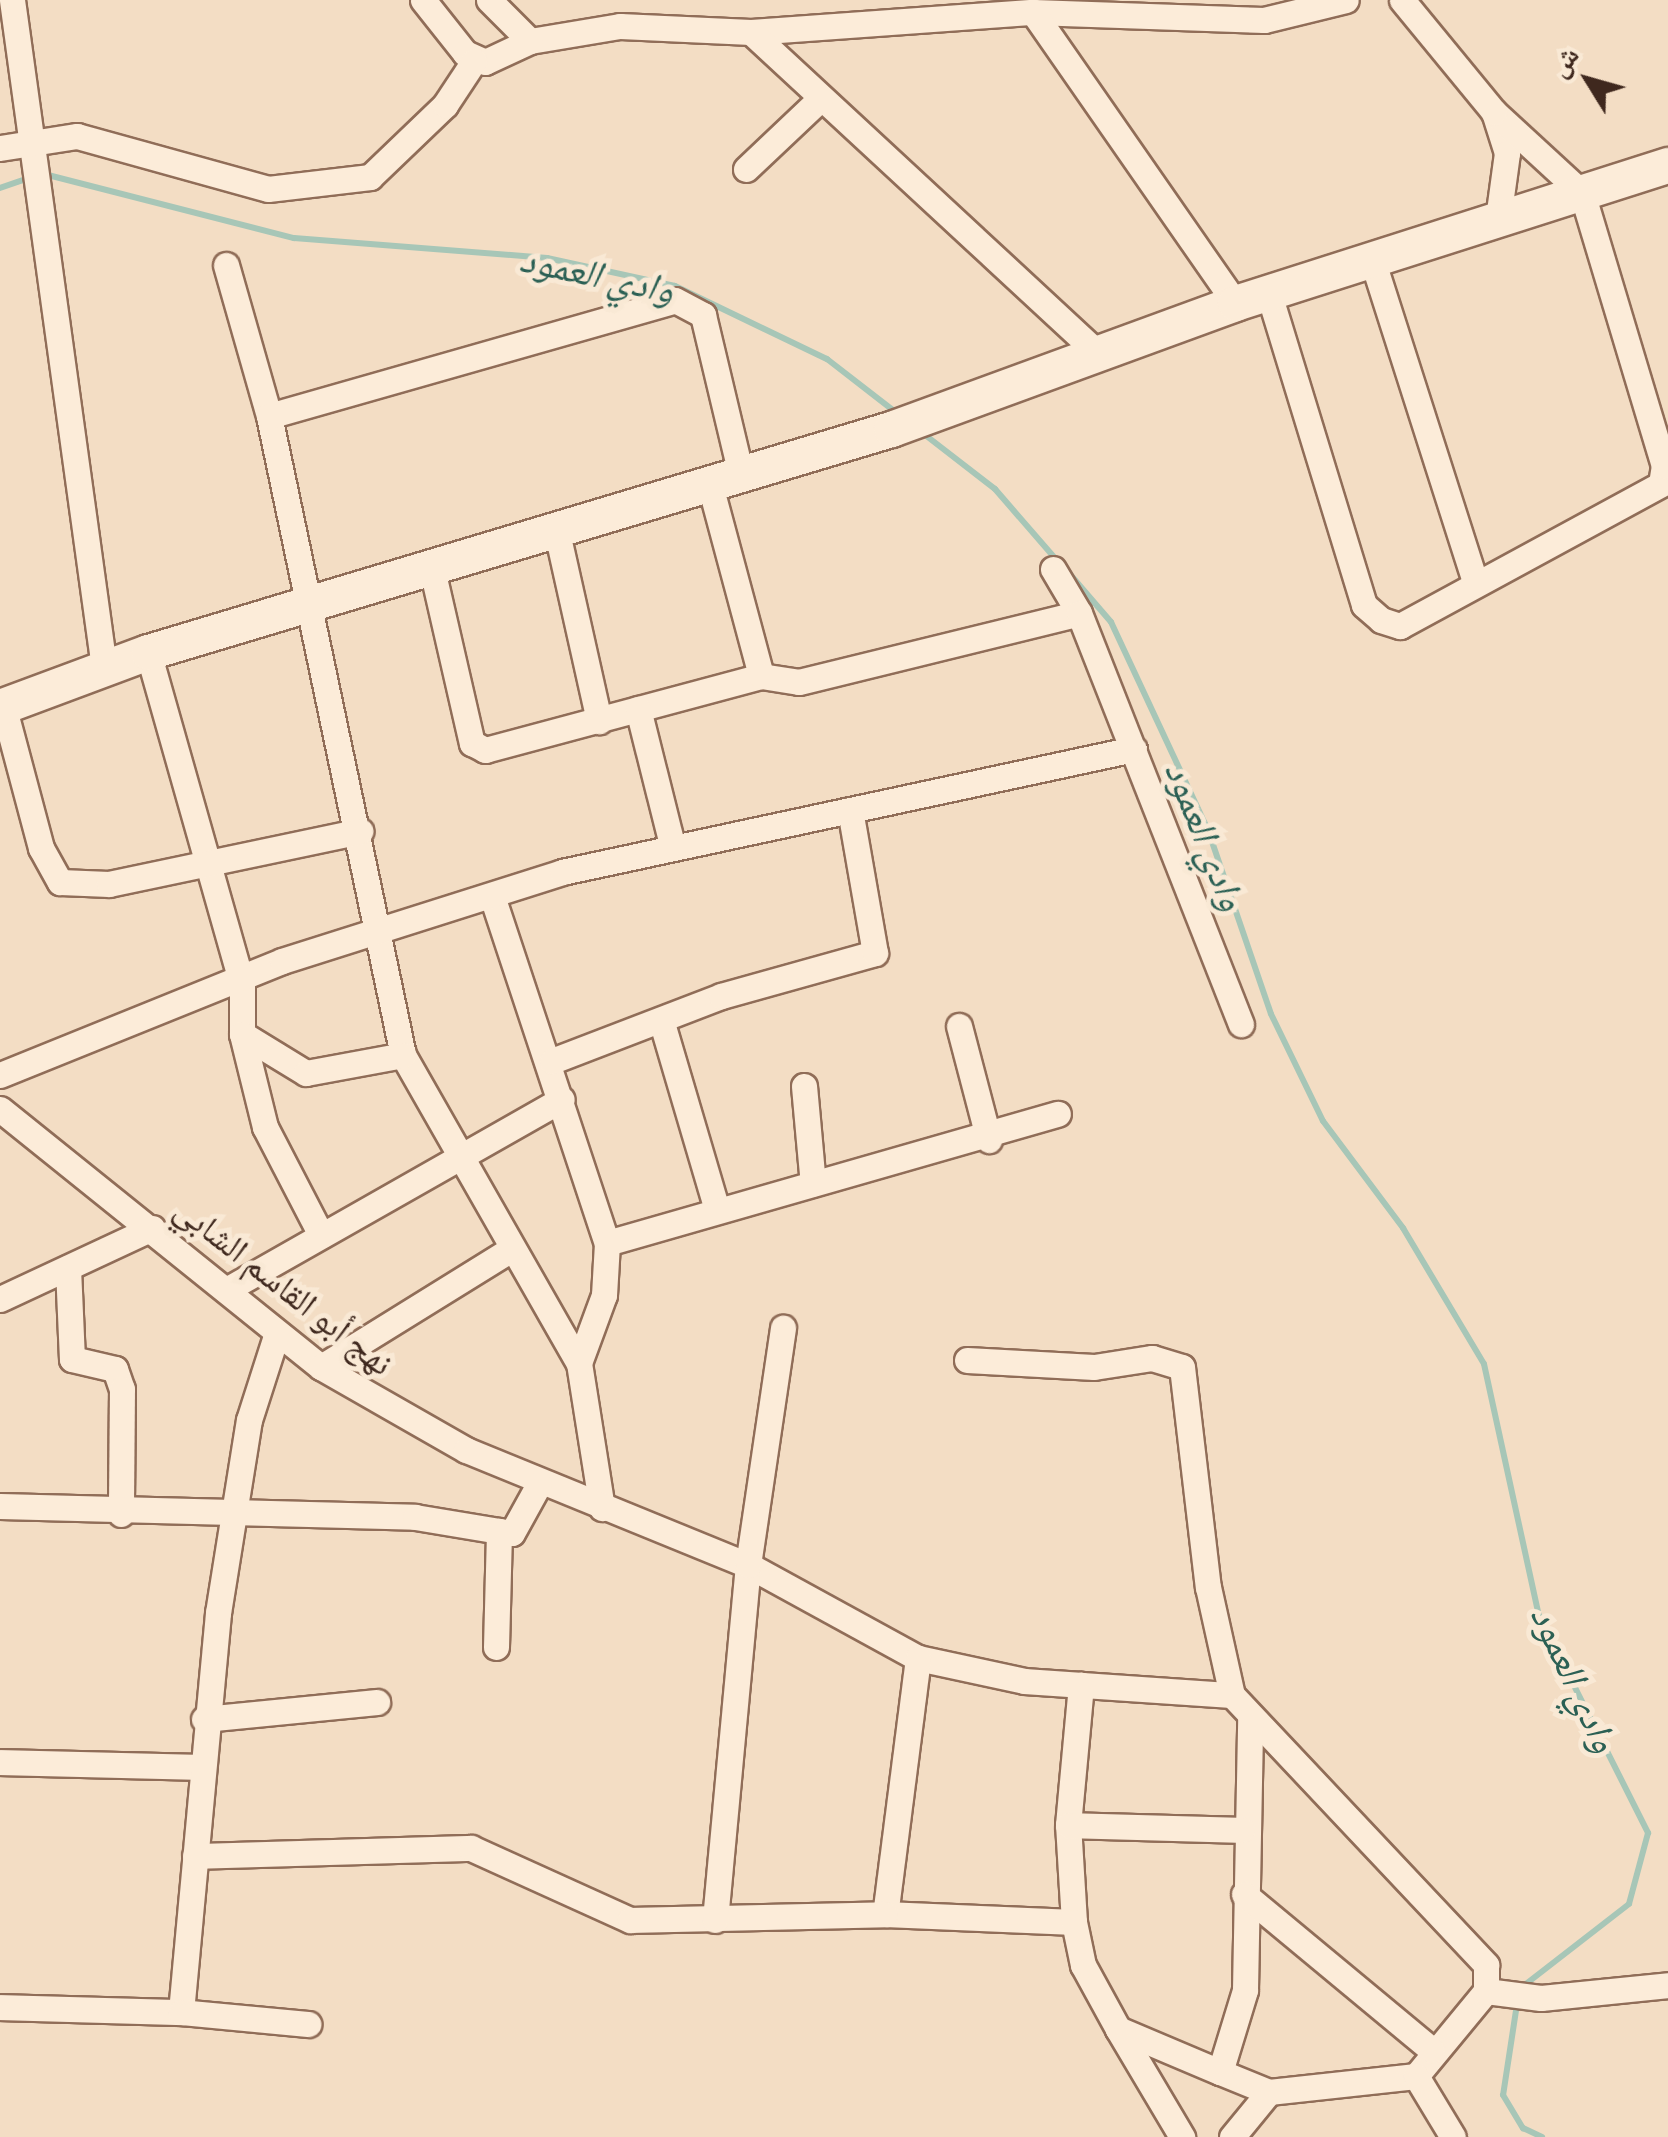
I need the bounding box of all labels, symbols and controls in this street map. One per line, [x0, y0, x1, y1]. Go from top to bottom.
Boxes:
north arrow [1538, 30, 1638, 130]
text: ش [1542, 40, 1586, 83]
water label: وادي العمود [516, 236, 678, 314]
water label: وادي العمود [1155, 755, 1255, 917]
street label: نهج أبو القاسم الشابي [166, 1188, 402, 1384]
water label: وادي العمود [1520, 1598, 1628, 1760]

